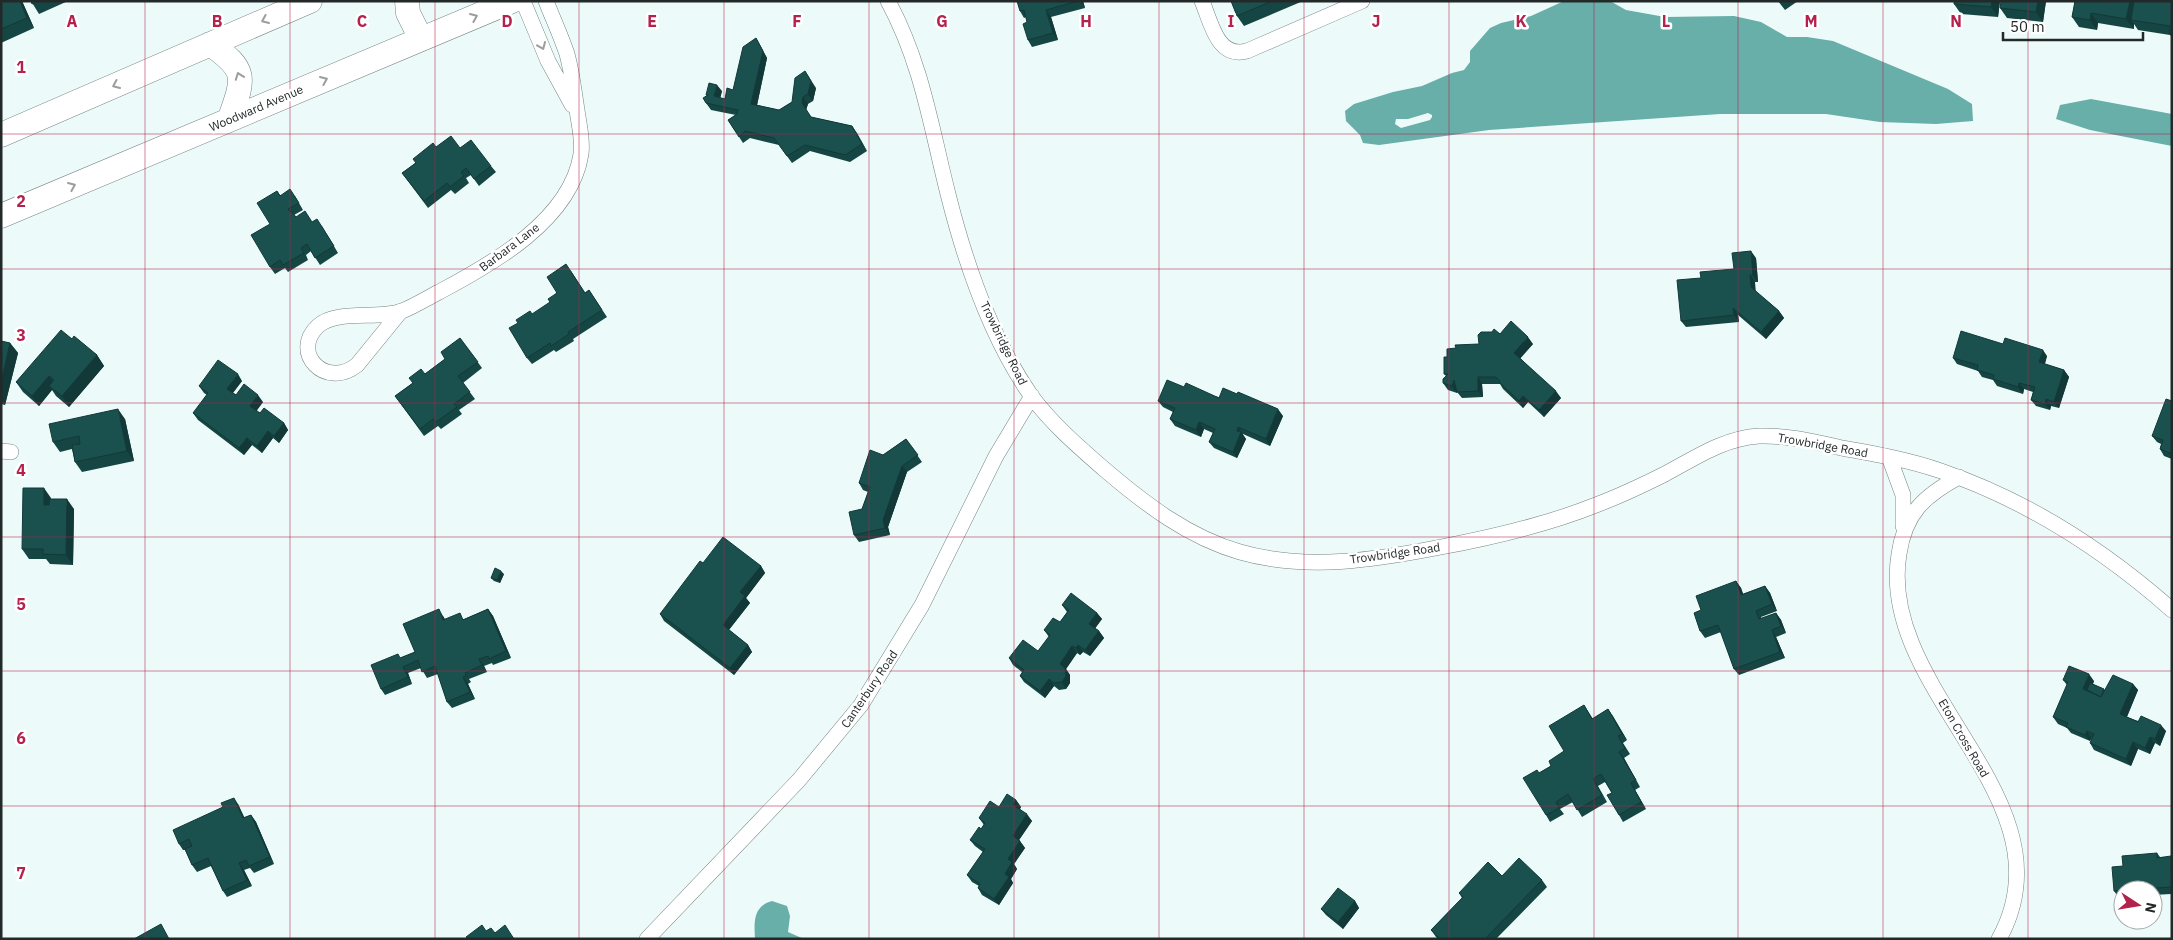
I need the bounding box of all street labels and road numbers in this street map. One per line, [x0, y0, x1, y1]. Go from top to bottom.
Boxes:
street label: Woodward Avenue [207, 81, 306, 135]
street label: Barbara Lane [476, 219, 542, 274]
street label: Trowbridge Road [977, 299, 1031, 387]
street label: Trowbridge Road [1777, 430, 1869, 460]
street label: Trowbridge Road [1349, 539, 1441, 567]
street label: Canterbury Road [837, 647, 901, 731]
street label: Eton Cross Road [1935, 696, 1993, 780]

